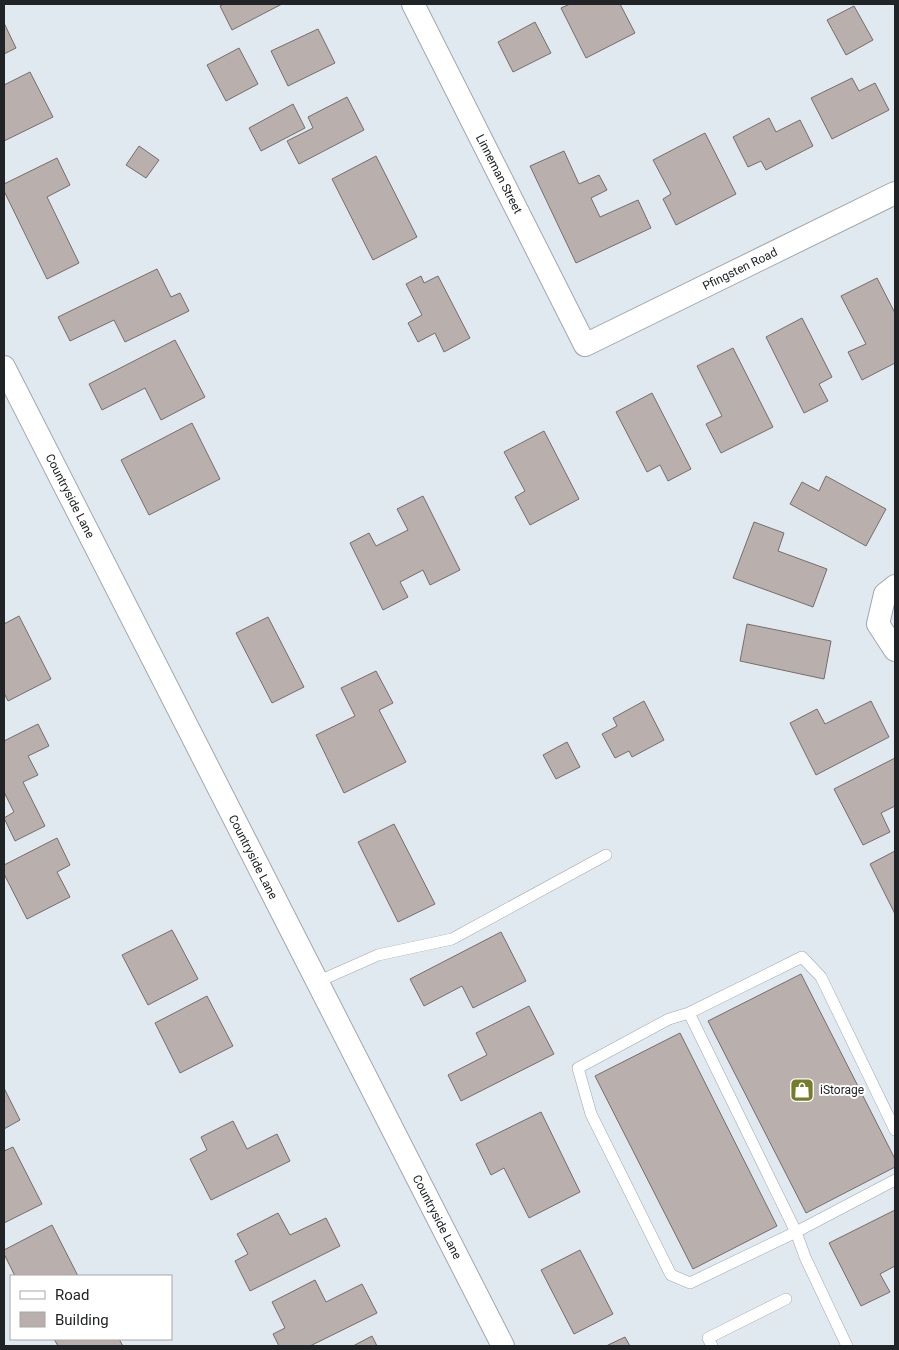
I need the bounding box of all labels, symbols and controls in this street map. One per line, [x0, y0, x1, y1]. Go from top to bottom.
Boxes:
street label: Linneman Street [473, 132, 525, 216]
street label: Pfingsten Road [700, 245, 780, 293]
street label: Countryside Lane [43, 451, 97, 541]
street label: Countryside Lane [226, 812, 280, 902]
shop icon: iStorage [789, 1077, 815, 1103]
place label: iStorage [820, 1083, 864, 1097]
street label: Countryside Lane [410, 1172, 464, 1262]
legend [10, 1275, 172, 1340]
text: Road [55, 1286, 89, 1304]
text: Building [55, 1311, 109, 1329]

